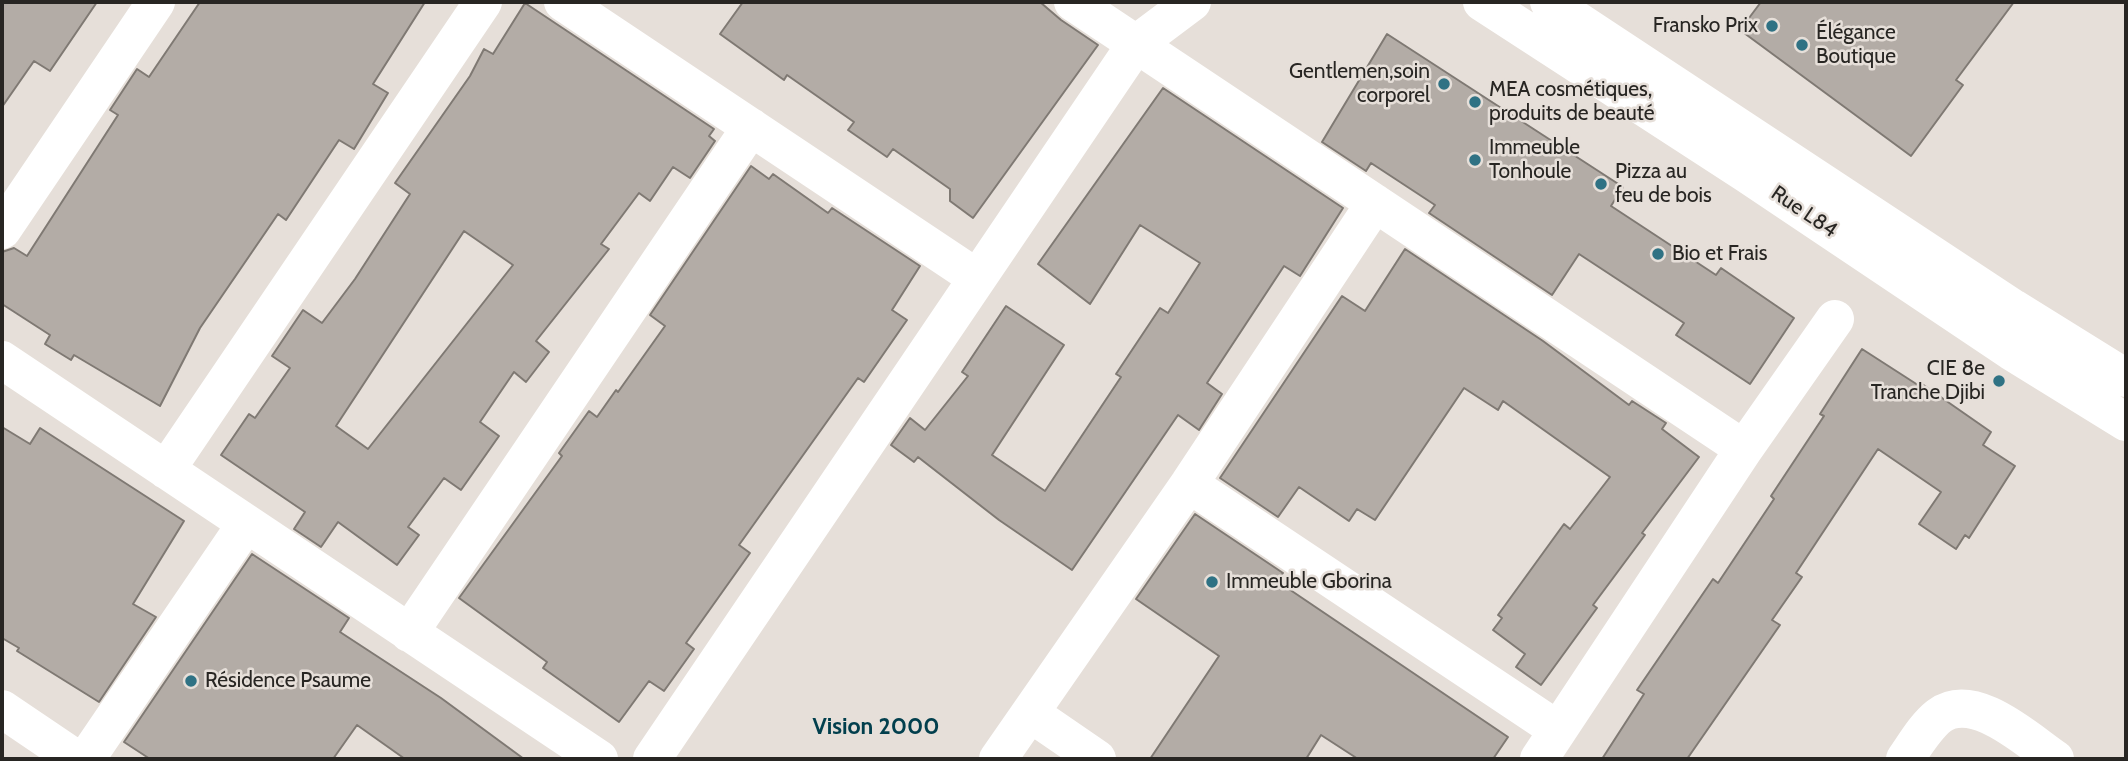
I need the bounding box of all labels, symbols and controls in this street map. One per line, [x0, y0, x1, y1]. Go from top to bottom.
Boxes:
place label: Fransko Prix [1653, 13, 1758, 39]
marker: Fransko Prix [1764, 18, 1780, 34]
place label: Élégance Boutique [1816, 20, 1896, 70]
marker: Élégance Boutique [1794, 37, 1810, 53]
place label: Gentlemen,soin corporel [1289, 59, 1430, 109]
marker: Gentlemen,soin corporel [1436, 76, 1452, 92]
place label: MEA cosmétiques, produits de beauté [1489, 77, 1655, 127]
marker: MEA cosmétiques, produits de beauté [1467, 94, 1483, 110]
place label: Immeuble Tonhoule [1489, 135, 1580, 185]
marker: Immeuble Tonhoule [1467, 152, 1483, 168]
place label: Pizza au feu de bois [1615, 159, 1712, 209]
marker: Pizza au feu de bois [1593, 176, 1609, 192]
street label: Rue L84 [1766, 181, 1842, 243]
place label: Bio et Frais [1672, 241, 1767, 267]
marker: Bio et Frais [1650, 246, 1666, 262]
place label: CIE 8e Tranche Djibi [1871, 356, 1985, 406]
marker: CIE 8e Tranche Djibi [1991, 373, 2007, 389]
place label: Immeuble Gborina [1226, 569, 1392, 595]
marker: Immeuble Gborina [1204, 574, 1220, 590]
place label: Résidence Psaume [205, 668, 371, 694]
marker: Résidence Psaume [183, 673, 199, 689]
district label: Vision 2000 [813, 713, 939, 741]

